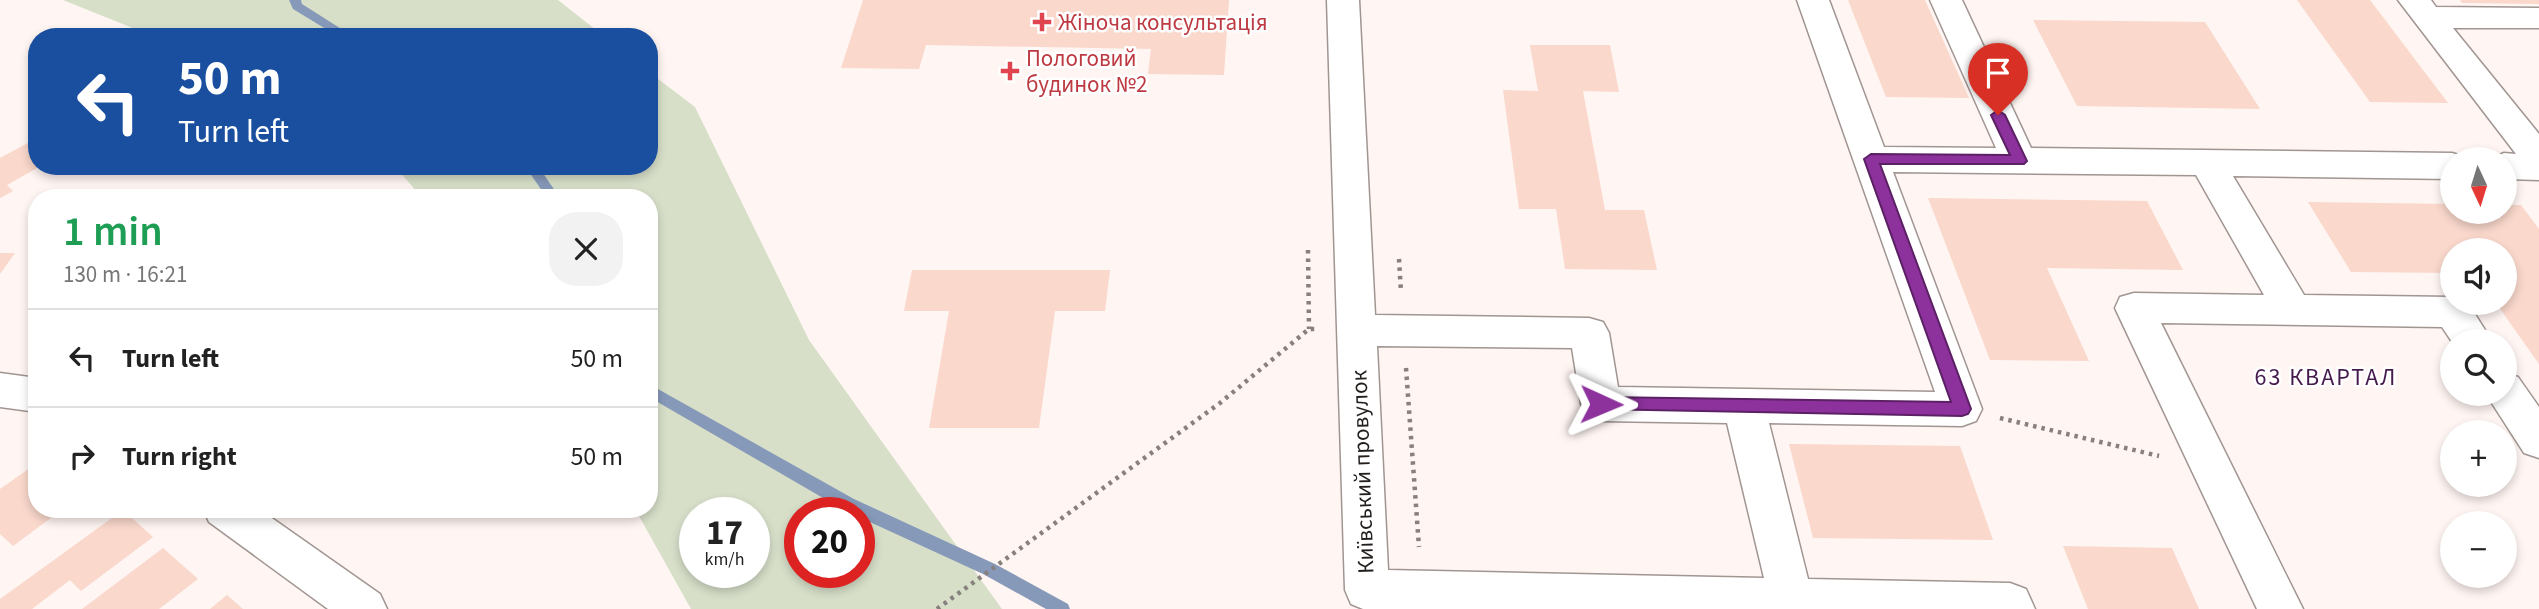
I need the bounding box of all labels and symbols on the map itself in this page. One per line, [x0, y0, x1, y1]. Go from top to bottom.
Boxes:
place label: Жіноча консультація [1058, 6, 1268, 39]
marker: Жіноча консультація [1032, 12, 1052, 32]
place label: Пологовий будинок №2 [1026, 42, 1148, 101]
pin [1968, 43, 2028, 115]
marker: Пологовий будинок №2 [1000, 61, 1020, 81]
north arrow [2440, 147, 2516, 224]
district label: 63 КВАРТАЛ [2255, 360, 2398, 395]
position arrow [1564, 367, 1638, 441]
street label: Київський провулок [1342, 369, 1383, 574]
speed limit sign: 20 [784, 497, 875, 588]

